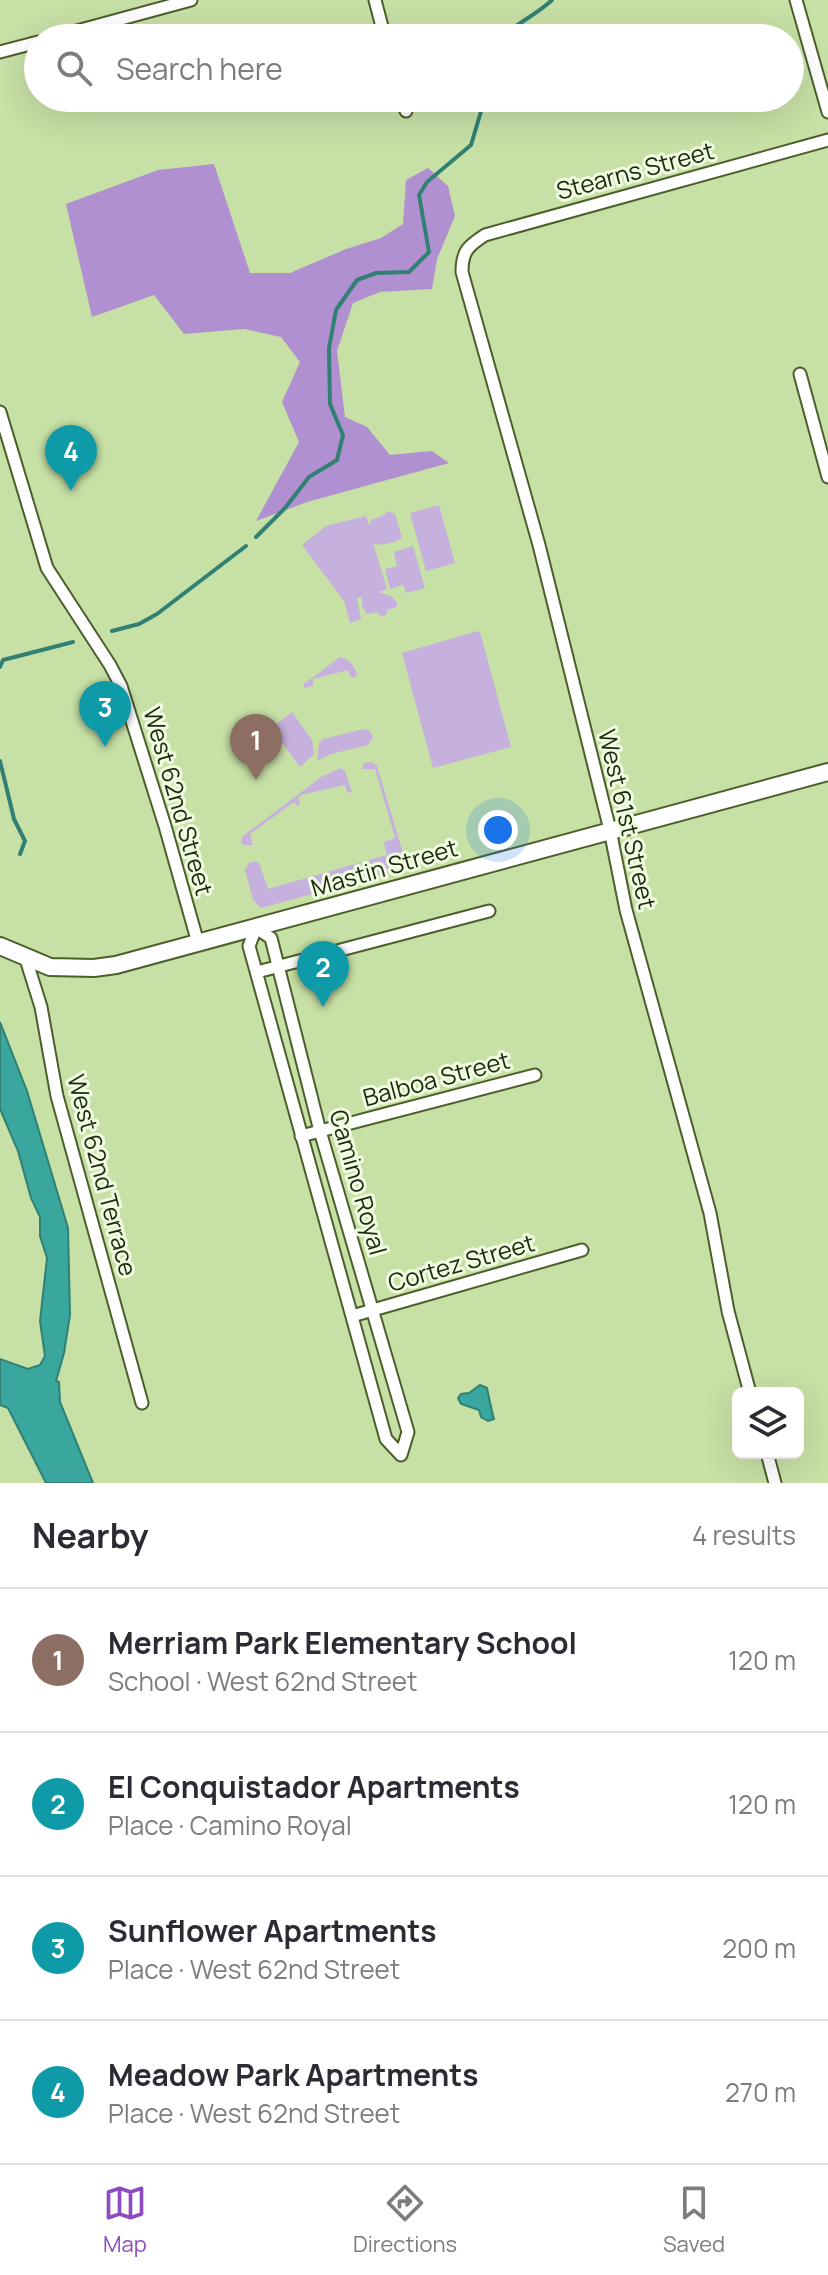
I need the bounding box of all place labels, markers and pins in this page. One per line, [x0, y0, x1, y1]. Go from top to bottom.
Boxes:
pin: 4 [45, 425, 97, 491]
pin: 3 [79, 681, 131, 747]
pin: 1 [230, 714, 282, 780]
pin: 2 [297, 941, 349, 1007]

